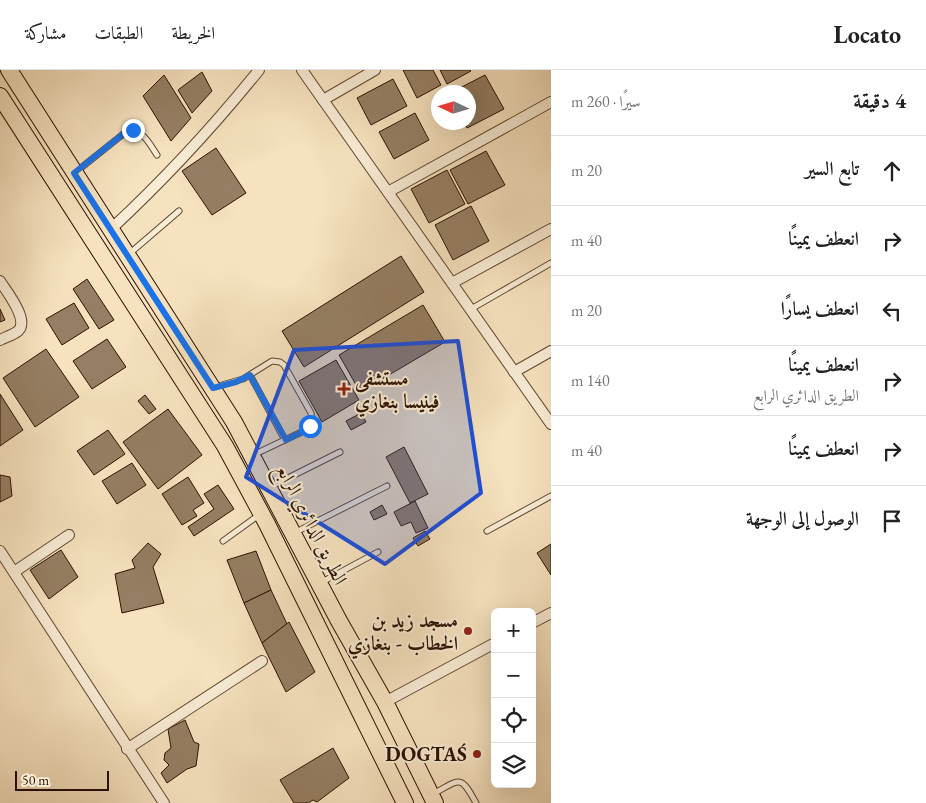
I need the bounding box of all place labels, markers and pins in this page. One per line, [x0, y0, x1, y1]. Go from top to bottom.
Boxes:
place label: مستشفى فينيسا بنغازي [354, 365, 440, 418]
marker: مستشفى فينيسا بنغازي [337, 382, 351, 396]
place label: مسجد زيد بن الخطاب - بنغازي [348, 607, 458, 660]
marker: مسجد زيد بن الخطاب - بنغازي [462, 625, 474, 637]
place label: DOGTAŚ [385, 741, 467, 767]
marker: DOGTAŚ [471, 748, 483, 760]

